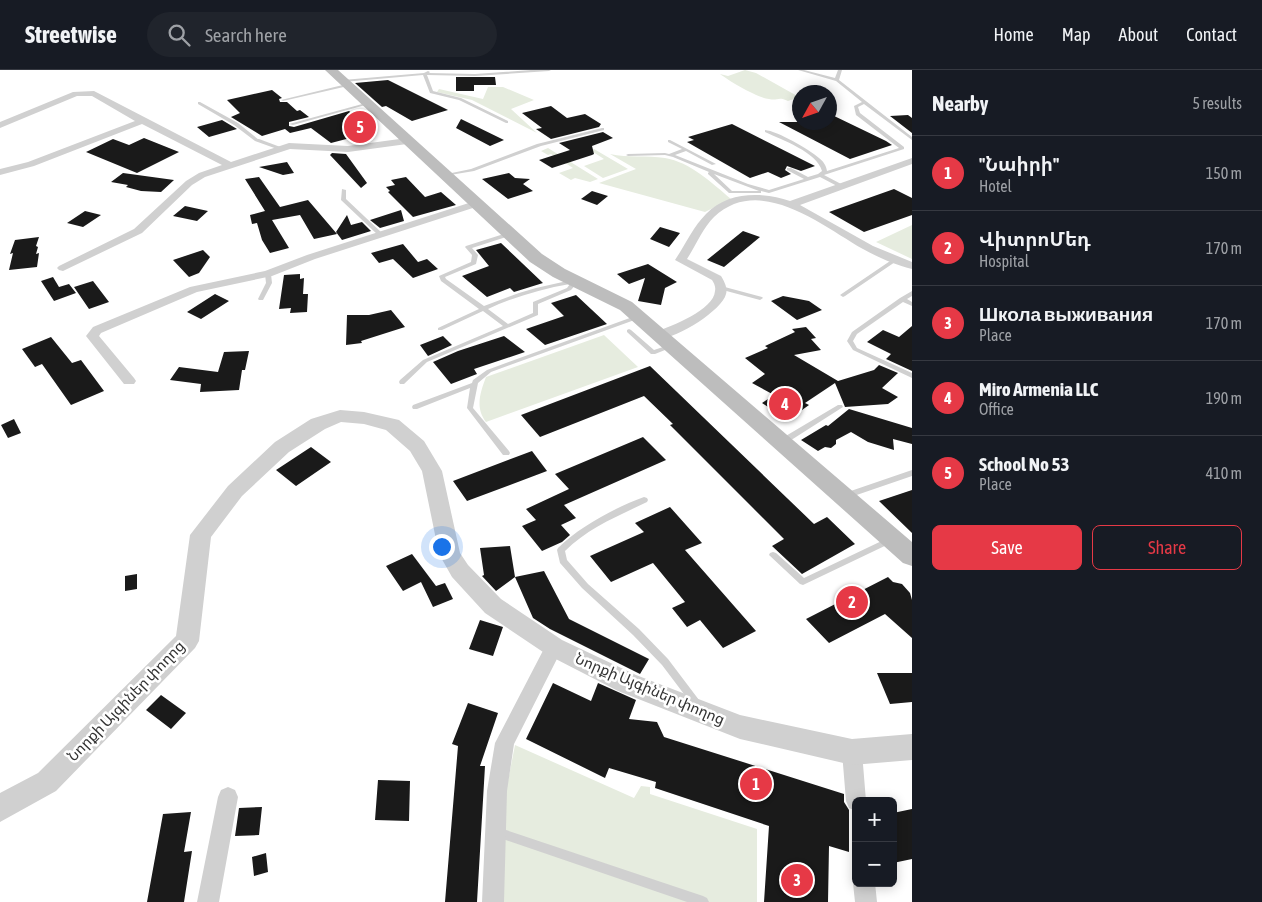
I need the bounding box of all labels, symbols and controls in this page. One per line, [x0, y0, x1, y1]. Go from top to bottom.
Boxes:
search box [147, 12, 497, 57]
text: Streetwise [25, 21, 117, 48]
icon: search [165, 21, 193, 49]
text: Search here [205, 24, 287, 46]
text: Home [994, 24, 1034, 45]
text: Map [1062, 24, 1091, 45]
text: About [1119, 24, 1158, 45]
text: Contact [1186, 24, 1237, 45]
north arrow [792, 85, 837, 130]
text: Nearby [932, 91, 988, 115]
text: 5 results [1192, 94, 1242, 112]
pin: 5 [344, 108, 376, 146]
text: "Նաիրի" [979, 153, 1059, 175]
text: 1 [944, 164, 952, 182]
text: 150 m [1206, 164, 1242, 182]
text: Hotel [979, 177, 1012, 195]
text: ՎիտրոՄեդ [979, 228, 1091, 250]
text: 2 [944, 239, 952, 257]
text: 170 m [1206, 239, 1242, 257]
text: Hospital [979, 252, 1029, 270]
text: Школа выживания [979, 303, 1153, 325]
text: 3 [944, 314, 952, 332]
text: 170 m [1206, 314, 1242, 332]
text: Place [979, 326, 1012, 344]
text: Miro Armenia LLC [979, 378, 1098, 400]
pin: 4 [769, 385, 801, 423]
text: 4 [944, 389, 952, 407]
text: 190 m [1206, 389, 1242, 407]
text: Office [979, 400, 1014, 418]
text: School No 53 [979, 453, 1069, 475]
text: 5 [944, 464, 952, 482]
text: 410 m [1206, 464, 1242, 482]
text: Place [979, 475, 1012, 493]
button: Save [932, 525, 1082, 570]
button: Share [1092, 525, 1242, 570]
your location [429, 534, 455, 560]
pin: 2 [836, 583, 868, 621]
street label: Նորքի Այգիներ փողոց [64, 637, 188, 765]
street label: Նորքի Այգիներ փողոց [573, 649, 727, 729]
pin: 1 [740, 765, 772, 803]
map controls [852, 797, 897, 887]
button: + [852, 797, 897, 842]
button: − [852, 842, 897, 887]
pin: 3 [781, 861, 813, 899]

